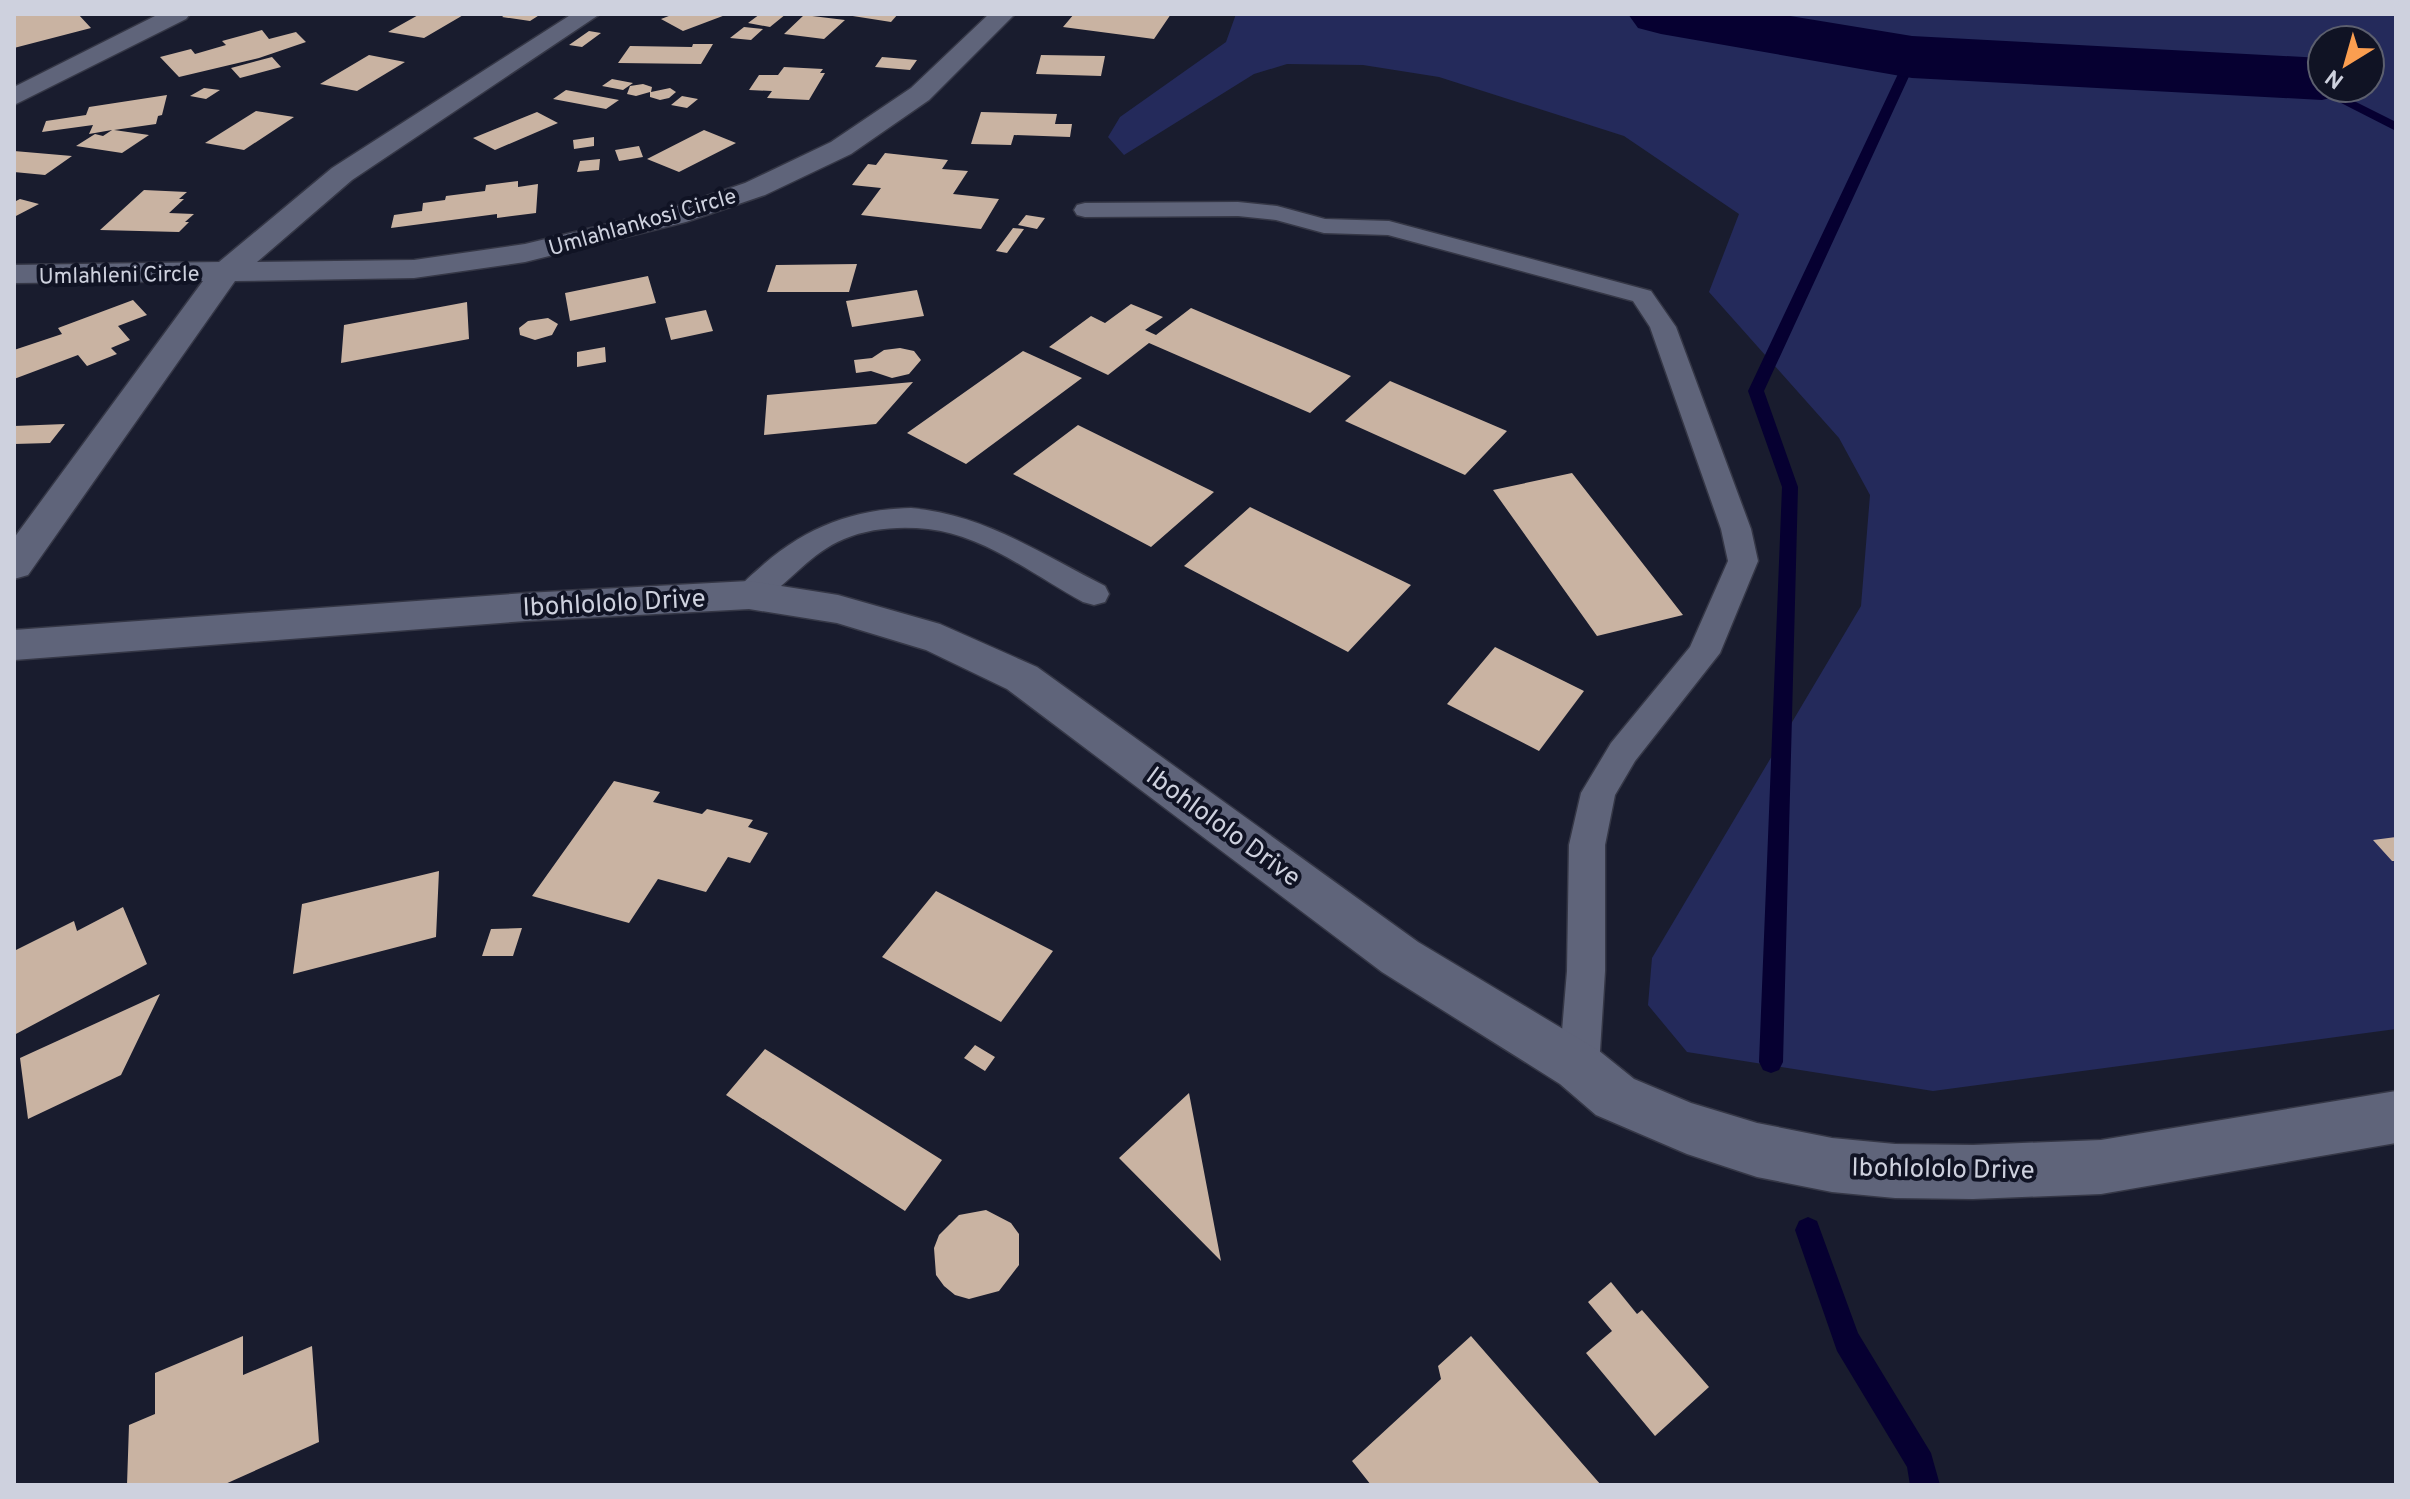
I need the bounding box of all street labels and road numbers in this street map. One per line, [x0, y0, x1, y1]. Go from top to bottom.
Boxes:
street label: Umlahlankosi Circle [546, 184, 740, 263]
street label: Umlahleni Circle [38, 262, 200, 291]
street label: Ibohlololo Drive [522, 583, 706, 626]
street label: Ibohlololo Drive [1139, 761, 1306, 895]
street label: Ibohlololo Drive [1851, 1152, 2035, 1189]

